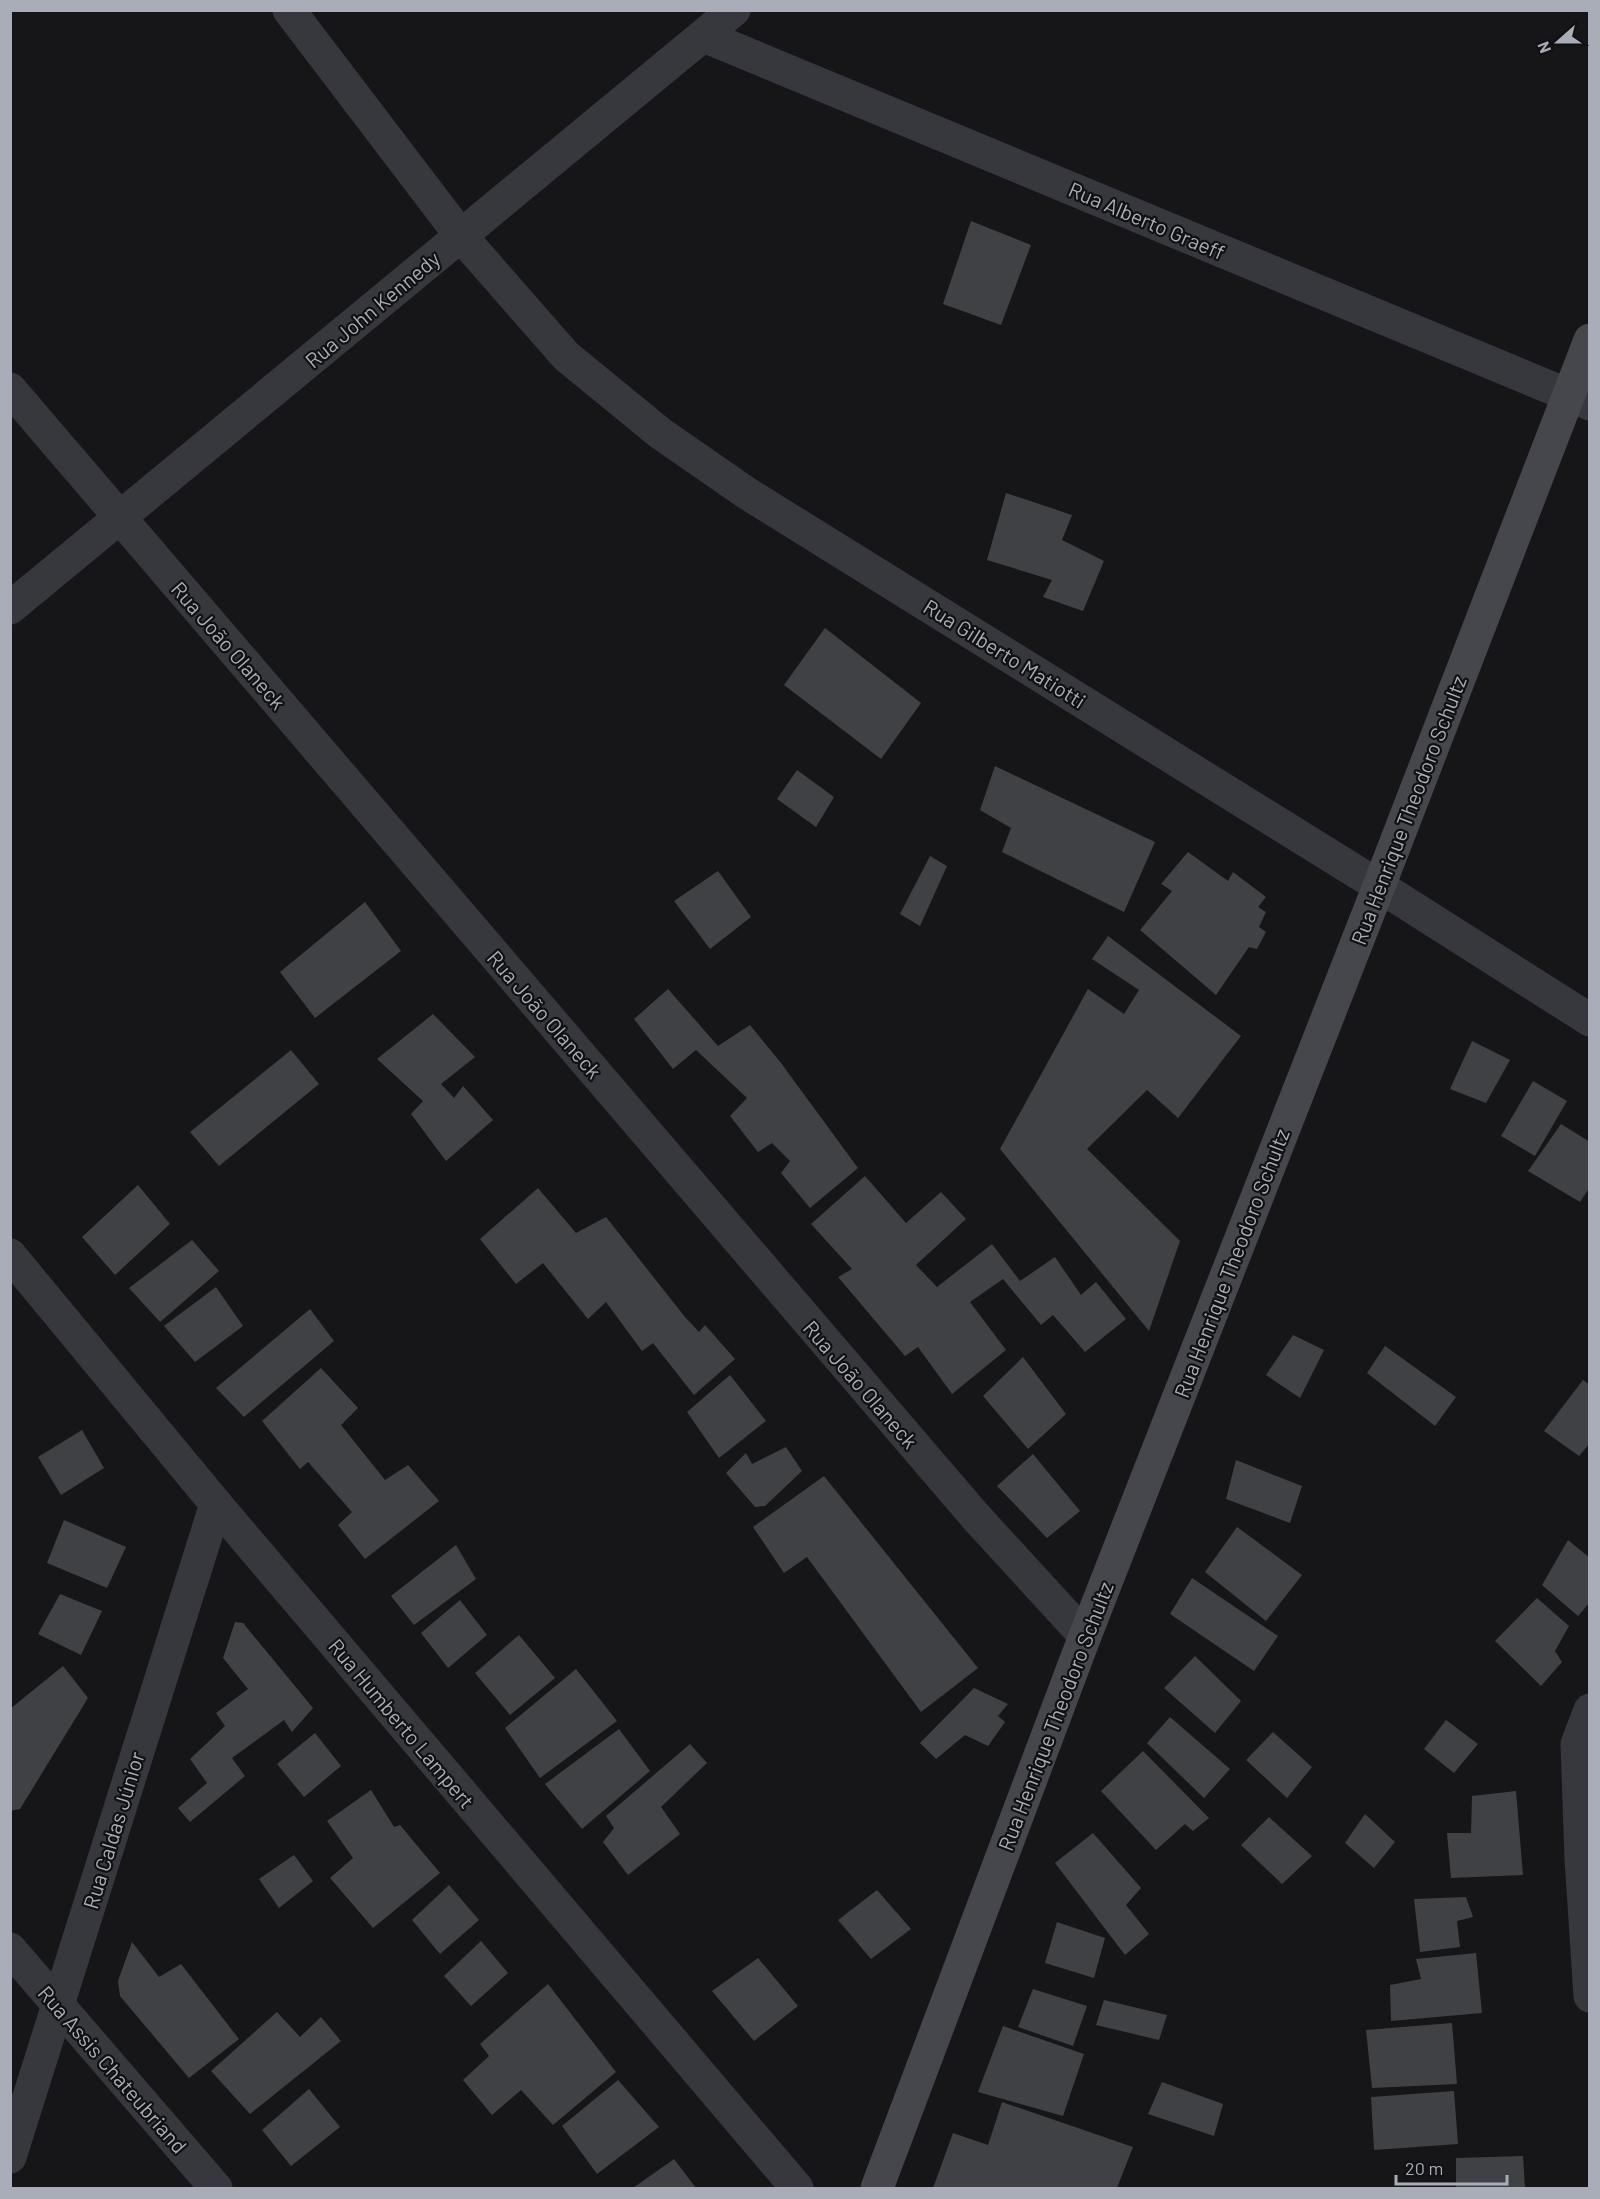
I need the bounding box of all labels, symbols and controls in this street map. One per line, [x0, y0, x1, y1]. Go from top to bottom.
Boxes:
north arrow [1528, 12, 1588, 72]
text: N [1533, 39, 1554, 56]
street label: Rua Alberto Graeff [1065, 176, 1229, 264]
street label: Rua John Kennedy [300, 245, 445, 373]
street label: Rua João Olaneck [167, 576, 291, 714]
street label: Rua Gilberto Matiotti [919, 593, 1091, 713]
street label: Rua Henrique Theodoro Schultz [1345, 672, 1471, 948]
street label: Rua João Olaneck [483, 945, 607, 1083]
street label: Rua Henrique Theodoro Schultz [1168, 1125, 1294, 1401]
street label: Rua João Olaneck [799, 1315, 923, 1453]
street label: Rua Henrique Theodoro Schultz [992, 1578, 1118, 1854]
street label: Rua Humberto Lampert [324, 1633, 480, 1813]
street label: Rua Caldas Júnior [77, 1748, 149, 1912]
street label: Rua Assis Chateubriand [33, 1980, 193, 2158]
scale bar [1396, 2148, 1507, 2186]
text: 20 m [1405, 2157, 1443, 2179]

